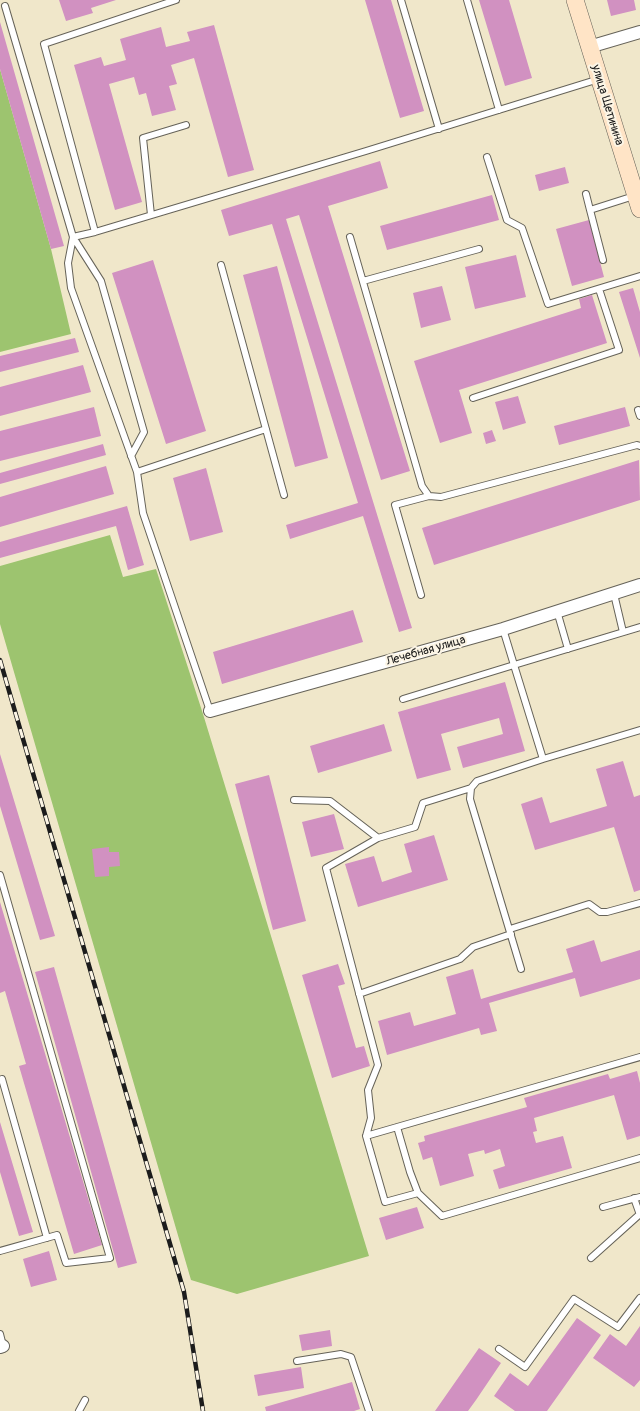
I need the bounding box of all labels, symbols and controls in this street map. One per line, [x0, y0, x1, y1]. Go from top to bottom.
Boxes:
street label: улица Щетинина [588, 63, 626, 147]
street label: Лечебная улица [385, 633, 467, 669]

